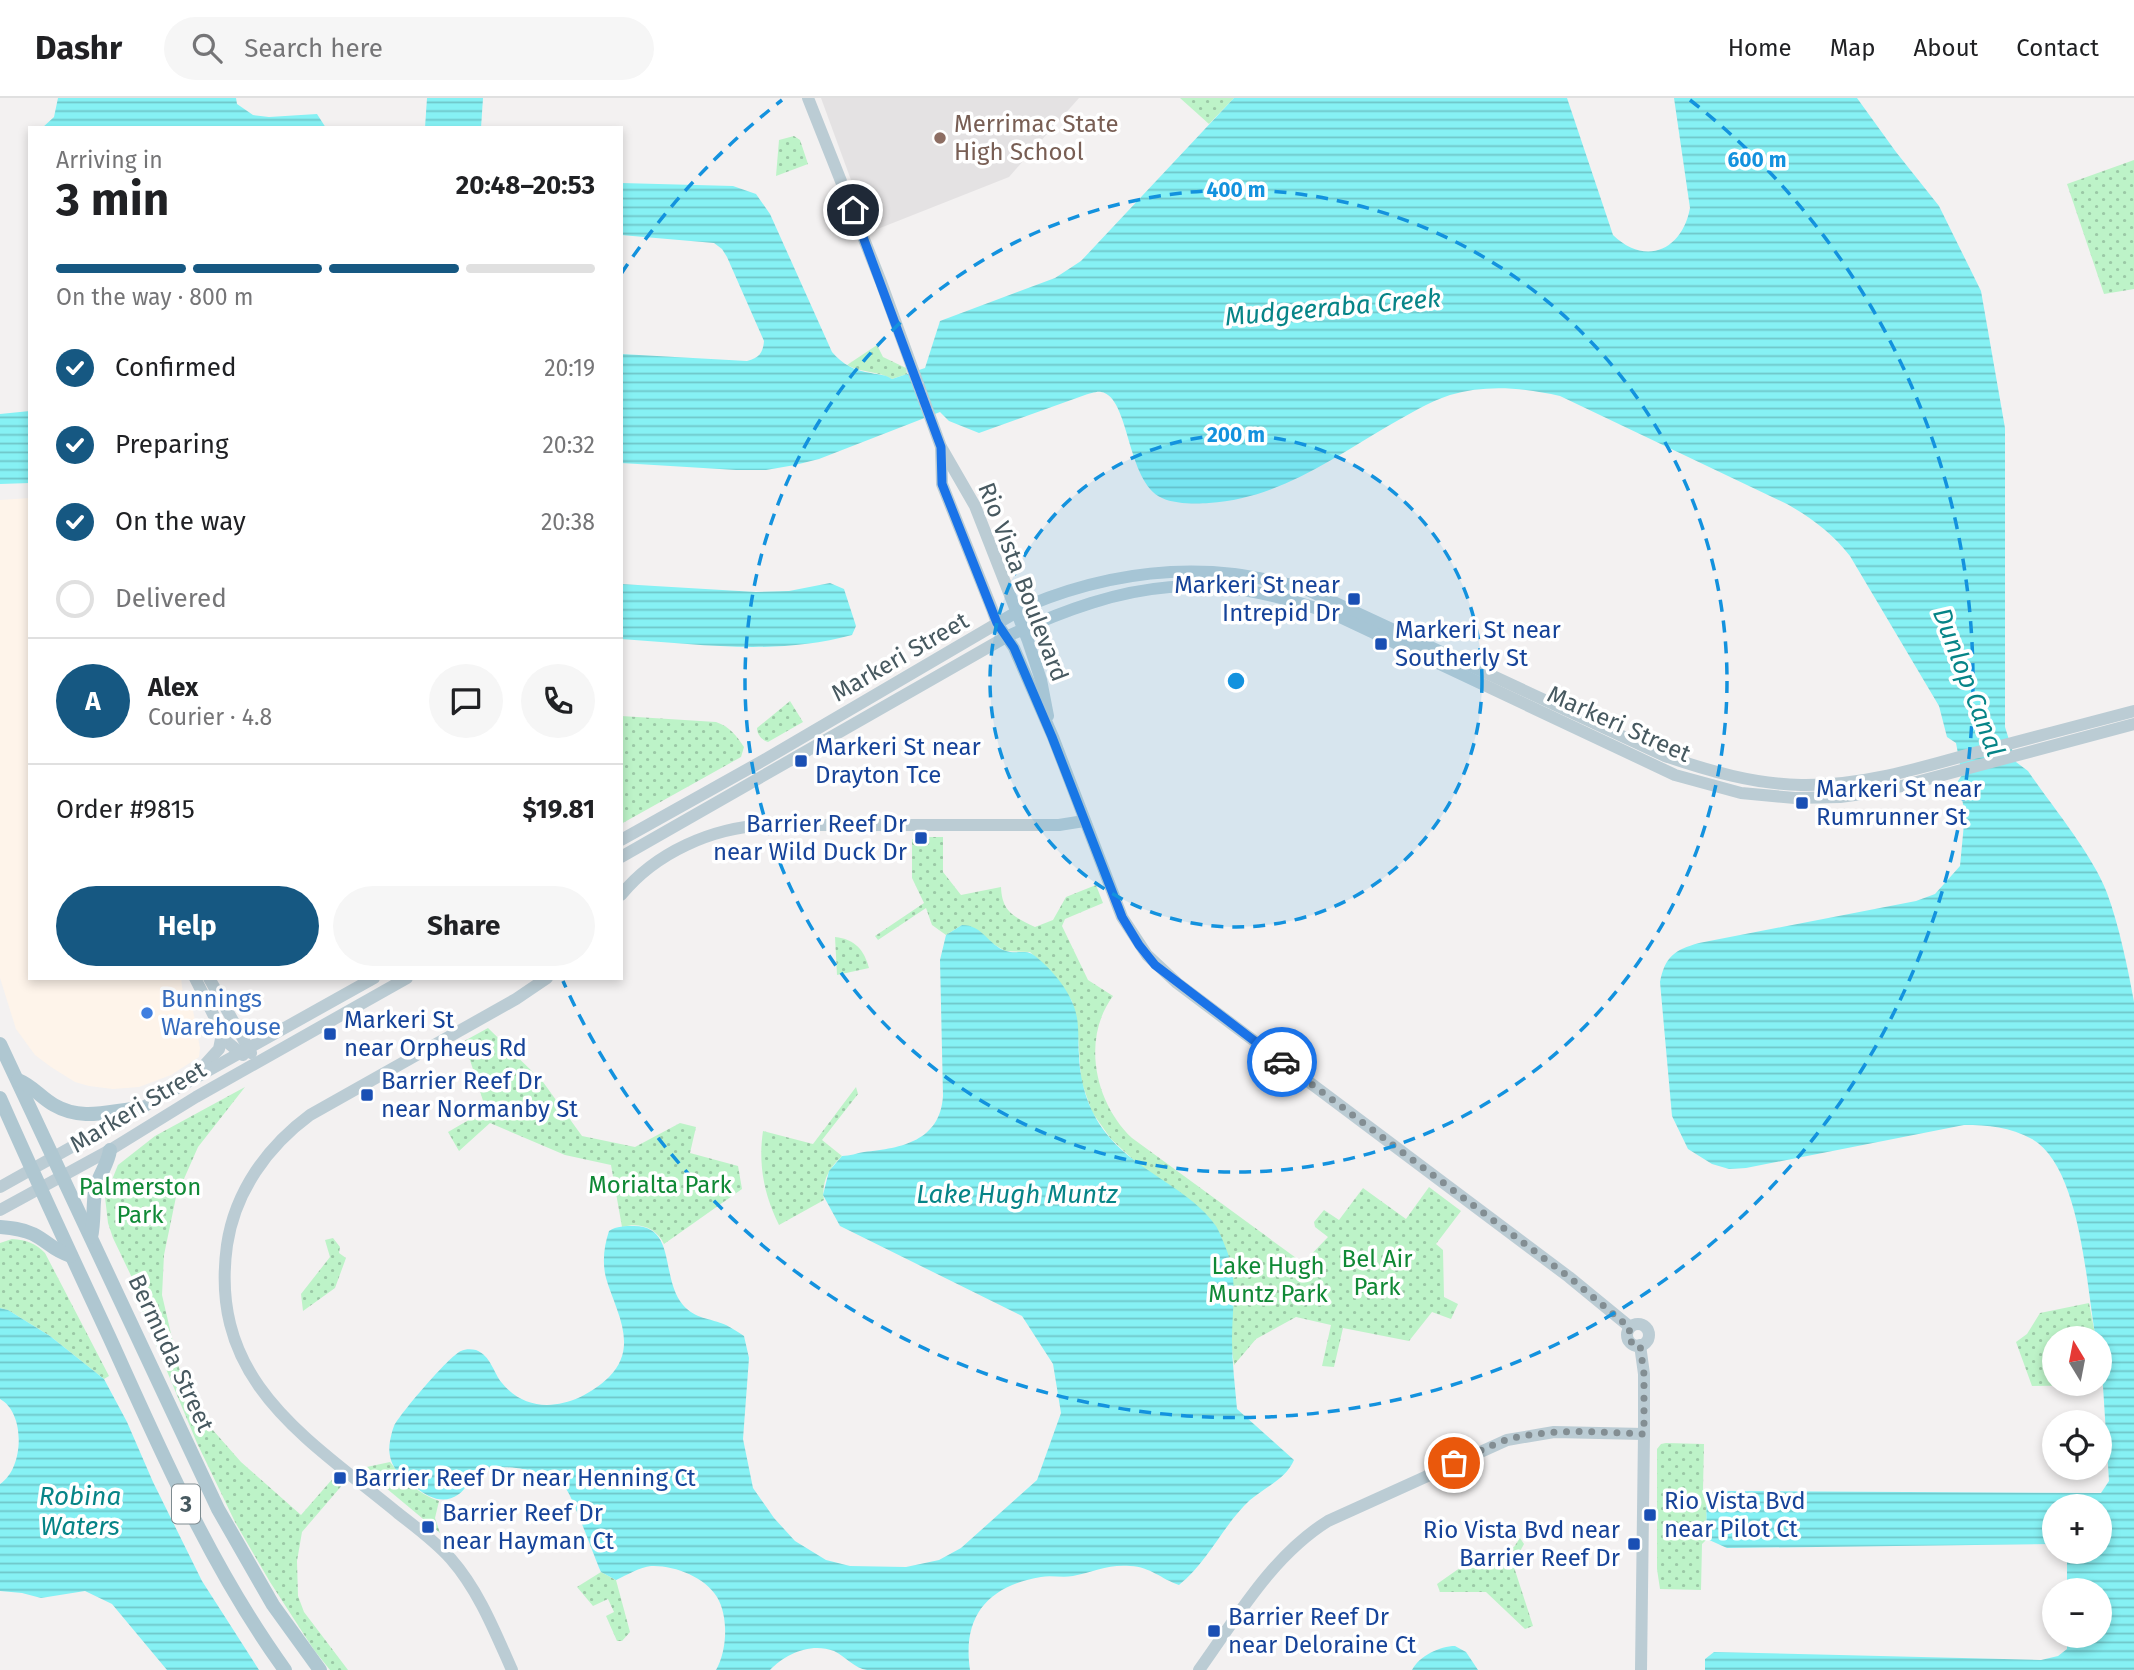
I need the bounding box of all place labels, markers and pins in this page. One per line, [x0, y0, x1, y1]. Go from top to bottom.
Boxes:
place label: Merrimac State High School [954, 110, 1119, 166]
marker: Merrimac State High School [932, 130, 948, 146]
pin [823, 180, 883, 240]
place label: Markeri St near Intrepid Dr [1174, 571, 1341, 627]
marker: Markeri St near Intrepid Dr [1346, 591, 1362, 607]
place label: Markeri St near Southerly St [1395, 616, 1562, 672]
marker: Markeri St near Southerly St [1373, 636, 1389, 652]
centre of rings [1224, 669, 1248, 693]
place label: Markeri St near Drayton Tce [815, 733, 982, 789]
marker: Markeri St near Drayton Tce [793, 753, 809, 769]
place label: Markeri St near Rumrunner St [1816, 775, 1983, 831]
marker: Markeri St near Rumrunner St [1794, 795, 1810, 811]
place label: Barrier Reef Dr near Wild Duck Dr [713, 810, 908, 866]
marker: Barrier Reef Dr near Wild Duck Dr [913, 830, 929, 846]
place label: Bunnings Warehouse [161, 985, 281, 1041]
marker: Bunnings Warehouse [139, 1005, 155, 1021]
place label: Markeri St near Orpheus Rd [344, 1006, 527, 1062]
marker: Markeri St near Orpheus Rd [322, 1026, 338, 1042]
place label: Barrier Reef Dr near Normanby St [381, 1067, 578, 1123]
marker: Barrier Reef Dr near Normanby St [359, 1087, 375, 1103]
pin [1424, 1433, 1484, 1493]
place label: Barrier Reef Dr near Henning Ct [354, 1464, 696, 1492]
marker: Barrier Reef Dr near Henning Ct [332, 1470, 348, 1486]
place label: Rio Vista Bvd near Pilot Ct [1664, 1487, 1806, 1543]
place label: Barrier Reef Dr near Hayman Ct [442, 1499, 614, 1555]
marker: Rio Vista Bvd near Pilot Ct [1642, 1507, 1658, 1523]
place label: Rio Vista Bvd near Barrier Reef Dr [1423, 1516, 1621, 1572]
marker: Barrier Reef Dr near Hayman Ct [420, 1519, 436, 1535]
marker: Rio Vista Bvd near Barrier Reef Dr [1626, 1536, 1642, 1552]
place label: Barrier Reef Dr near Deloraine Ct [1228, 1603, 1417, 1659]
marker: Barrier Reef Dr near Deloraine Ct [1206, 1623, 1222, 1639]

